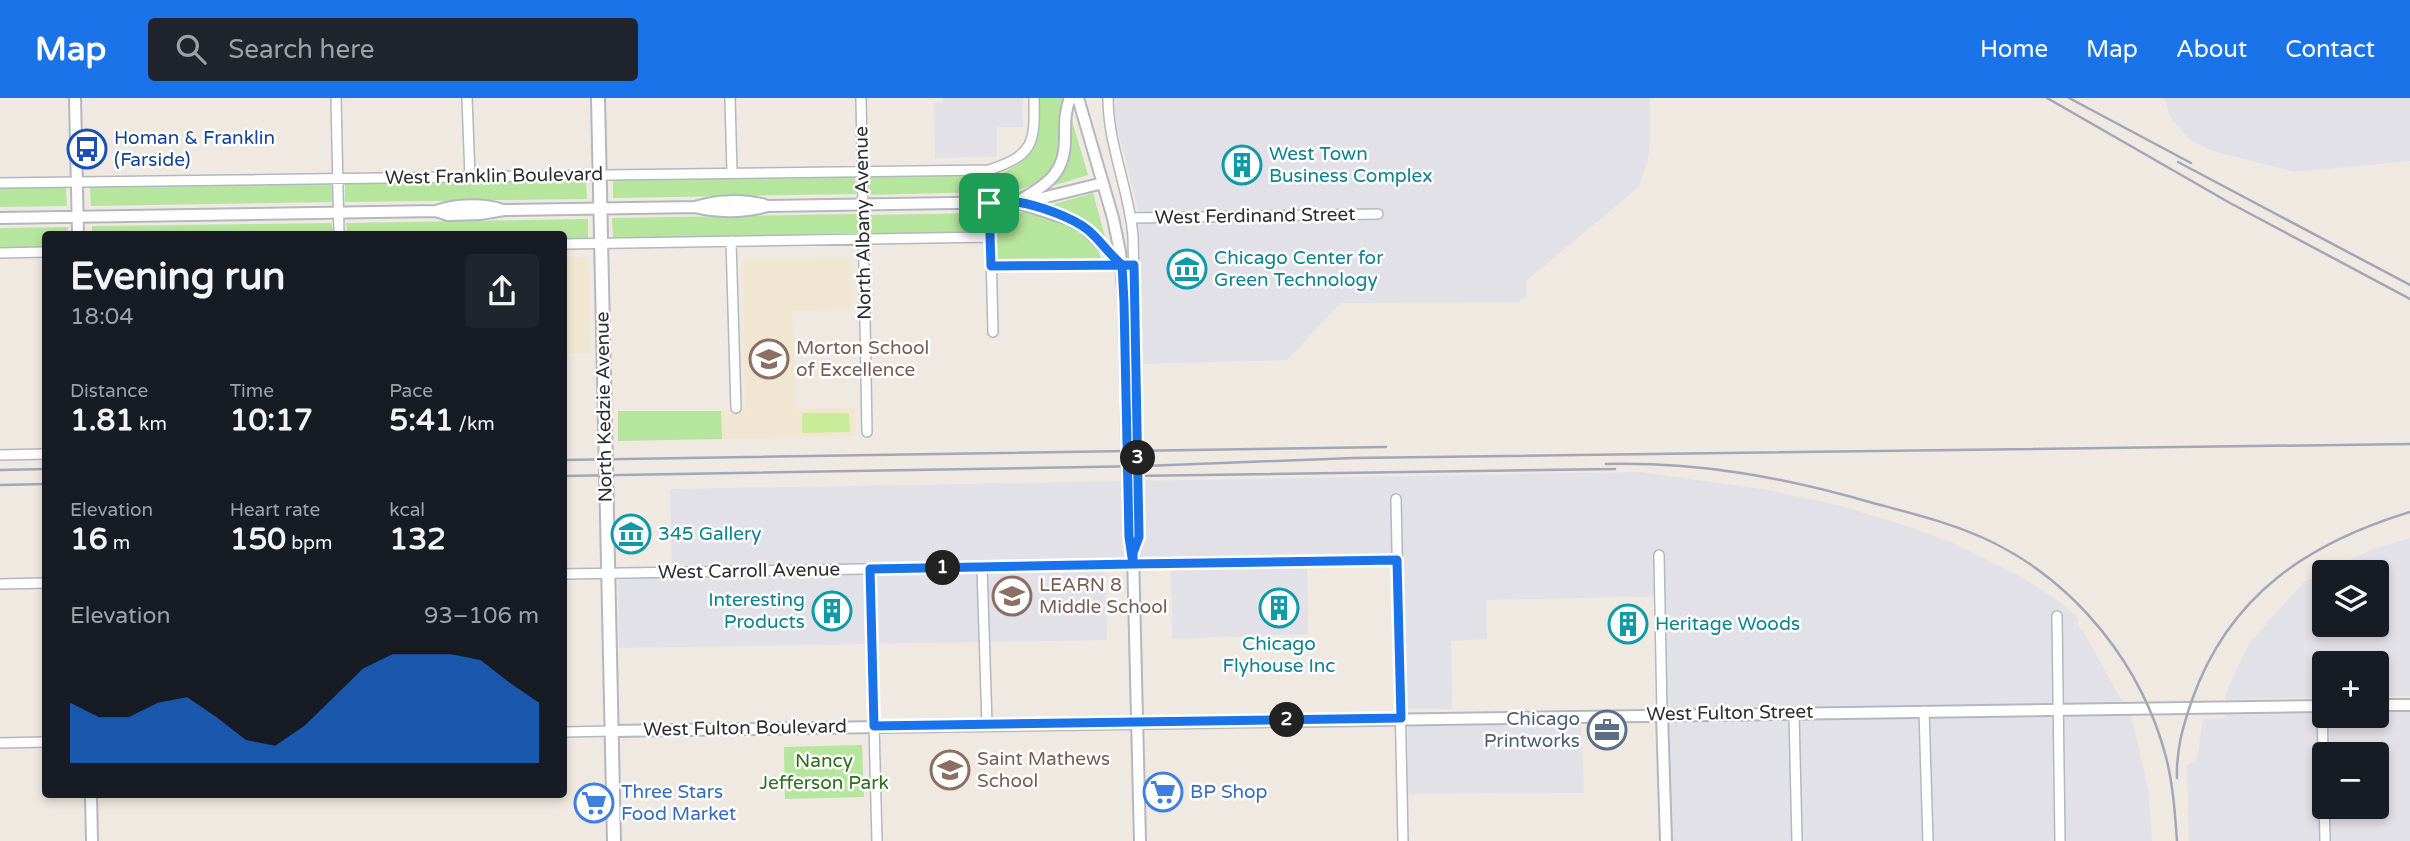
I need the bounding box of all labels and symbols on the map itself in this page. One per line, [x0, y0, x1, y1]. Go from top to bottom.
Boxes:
street label: North Albany Avenue [850, 126, 876, 320]
place label: Homan & Franklin (Farside) [114, 127, 275, 171]
bus stop icon: Homan & Franklin (Farside) [66, 128, 108, 170]
place label: West Town Business Complex [1269, 143, 1433, 187]
building icon: West Town Business Complex [1221, 144, 1263, 186]
street label: West Franklin Boulevard [385, 163, 603, 189]
pin [959, 173, 1019, 233]
street label: West Ferdinand Street [1154, 203, 1356, 229]
place label: Chicago Center for Green Technology [1214, 247, 1384, 291]
museum icon: Chicago Center for Green Technology [1166, 248, 1208, 290]
street label: North Kedzie Avenue [591, 311, 617, 503]
place label: Morton School of Excellence [796, 337, 929, 381]
school or university icon: Morton School of Excellence [748, 338, 790, 380]
pin: 3 [1120, 440, 1156, 476]
museum icon: 345 Gallery [610, 513, 652, 555]
place label: 345 Gallery [658, 523, 762, 545]
pin: 1 [926, 550, 960, 586]
street label: West Carroll Avenue [658, 558, 840, 584]
place label: LEARN 8 Middle School [1039, 574, 1168, 618]
school or university icon: LEARN 8 Middle School [991, 575, 1033, 617]
building icon: Chicago Flyhouse Inc [1258, 587, 1300, 629]
place label: Interesting Products [708, 589, 805, 633]
building icon: Interesting Products [811, 590, 853, 632]
building icon: Heritage Woods [1607, 603, 1649, 645]
place label: Heritage Woods [1655, 613, 1800, 635]
place label: Chicago Flyhouse Inc [1223, 633, 1335, 677]
street label: West Fulton Street [1646, 701, 1814, 725]
pin: 2 [1270, 702, 1304, 738]
place label: Chicago Printworks [1484, 708, 1580, 752]
office icon: Chicago Printworks [1586, 709, 1628, 751]
street label: West Fulton Boulevard [643, 715, 847, 741]
place label: Saint Mathews School [977, 748, 1110, 792]
school or university icon: Saint Mathews School [929, 749, 971, 791]
park label: Nancy Jefferson Park [759, 750, 889, 794]
supermarket icon: BP Shop [1142, 771, 1184, 813]
place label: Three Stars Food Market [621, 781, 736, 825]
place label: BP Shop [1190, 781, 1268, 803]
supermarket icon: Three Stars Food Market [573, 782, 615, 824]

